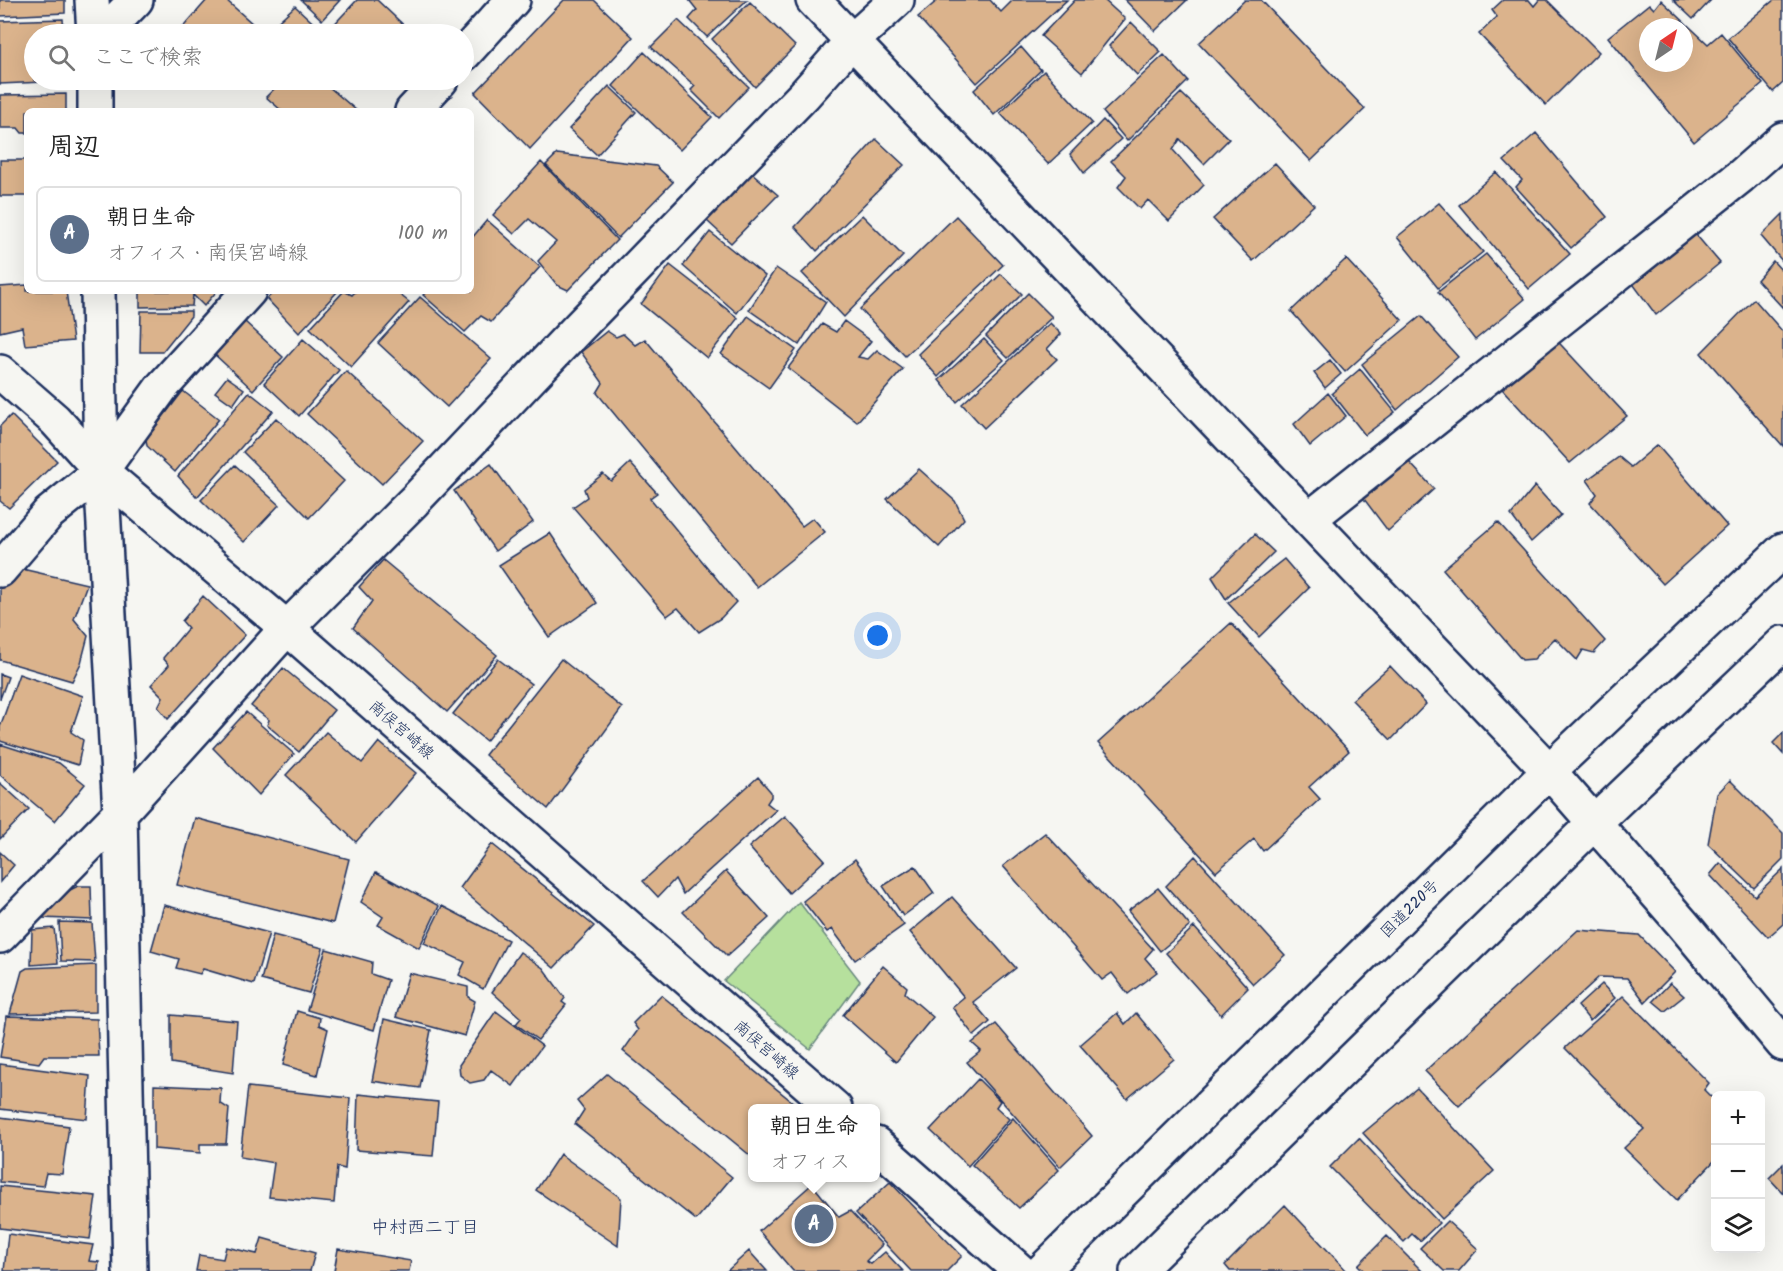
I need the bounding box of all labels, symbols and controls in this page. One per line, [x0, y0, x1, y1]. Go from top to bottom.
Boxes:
north arrow [1639, 18, 1693, 72]
search box [24, 24, 474, 90]
icon: search [45, 41, 78, 74]
text: ここで検索 [93, 41, 203, 76]
text: 周辺 [48, 127, 100, 169]
text: 朝日生命 [107, 201, 195, 236]
text: A [63, 218, 76, 250]
text: 100 m [398, 218, 448, 250]
text: オフィス · 南俣宮崎線 [107, 238, 308, 270]
your location [863, 621, 892, 650]
street label: 南俣宮崎線 [363, 694, 439, 766]
street label: 国道220号 [1375, 874, 1445, 944]
street label: 南俣宮崎線 [728, 1014, 804, 1086]
map controls [1711, 1091, 1765, 1253]
button: + [1711, 1091, 1765, 1145]
popup [748, 1104, 880, 1182]
text: 朝日生命 [770, 1110, 858, 1145]
button: − [1711, 1145, 1765, 1199]
text: オフィス [770, 1147, 850, 1179]
button: layers [1711, 1199, 1765, 1253]
pin: A [794, 1202, 834, 1246]
district label: 中村西二丁目 [371, 1214, 479, 1243]

